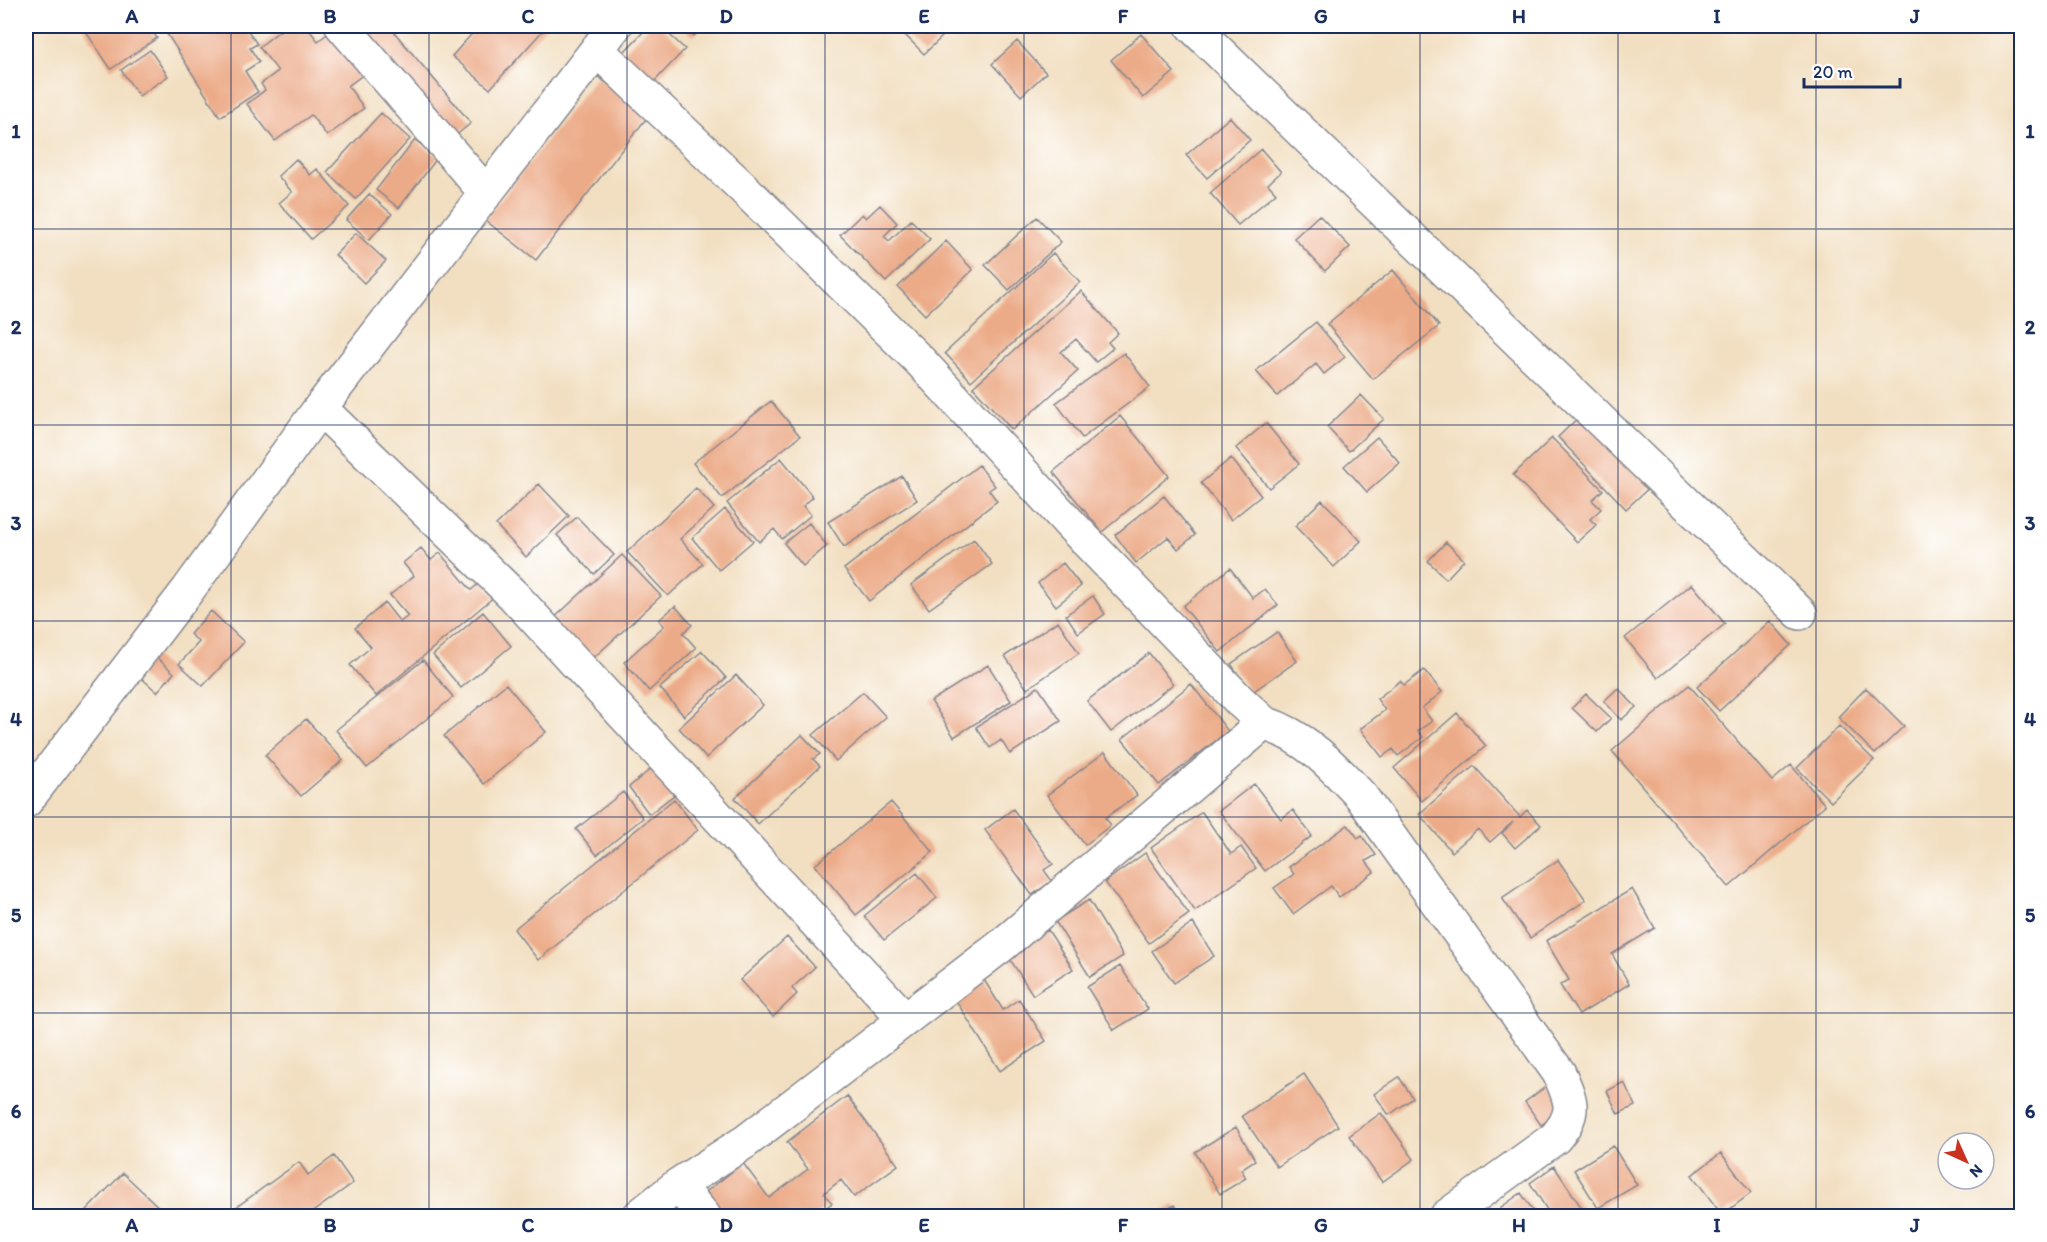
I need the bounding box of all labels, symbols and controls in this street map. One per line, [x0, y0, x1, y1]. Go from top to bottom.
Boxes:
text: A [125, 4, 139, 28]
text: B [324, 4, 337, 28]
text: C [522, 4, 535, 28]
text: D [719, 4, 733, 28]
text: E [918, 4, 930, 28]
text: F [1118, 4, 1129, 28]
text: G [1314, 4, 1328, 28]
text: H [1512, 4, 1526, 28]
text: I [1713, 4, 1721, 28]
text: J [1909, 4, 1920, 28]
scale bar [1804, 51, 1900, 89]
text: 20 m [1813, 61, 1853, 83]
text: 1 [11, 119, 21, 143]
text: 1 [2025, 119, 2035, 143]
text: 2 [11, 315, 22, 339]
text: 2 [2025, 315, 2036, 339]
text: 3 [11, 511, 22, 535]
text: 3 [2025, 511, 2036, 535]
text: 4 [10, 707, 22, 731]
text: 4 [2024, 707, 2036, 731]
text: 5 [11, 903, 22, 927]
text: 5 [2025, 903, 2036, 927]
text: 6 [11, 1099, 22, 1123]
text: 6 [2025, 1099, 2036, 1123]
north arrow [1936, 1131, 1996, 1191]
text: N [1966, 1161, 1987, 1182]
text: A [125, 1213, 139, 1237]
text: B [324, 1213, 337, 1237]
text: C [522, 1213, 535, 1237]
text: D [719, 1213, 733, 1237]
text: E [918, 1213, 930, 1237]
text: F [1118, 1213, 1129, 1237]
text: G [1314, 1213, 1328, 1237]
text: H [1512, 1213, 1526, 1237]
text: I [1713, 1213, 1721, 1237]
text: J [1909, 1213, 1920, 1237]

